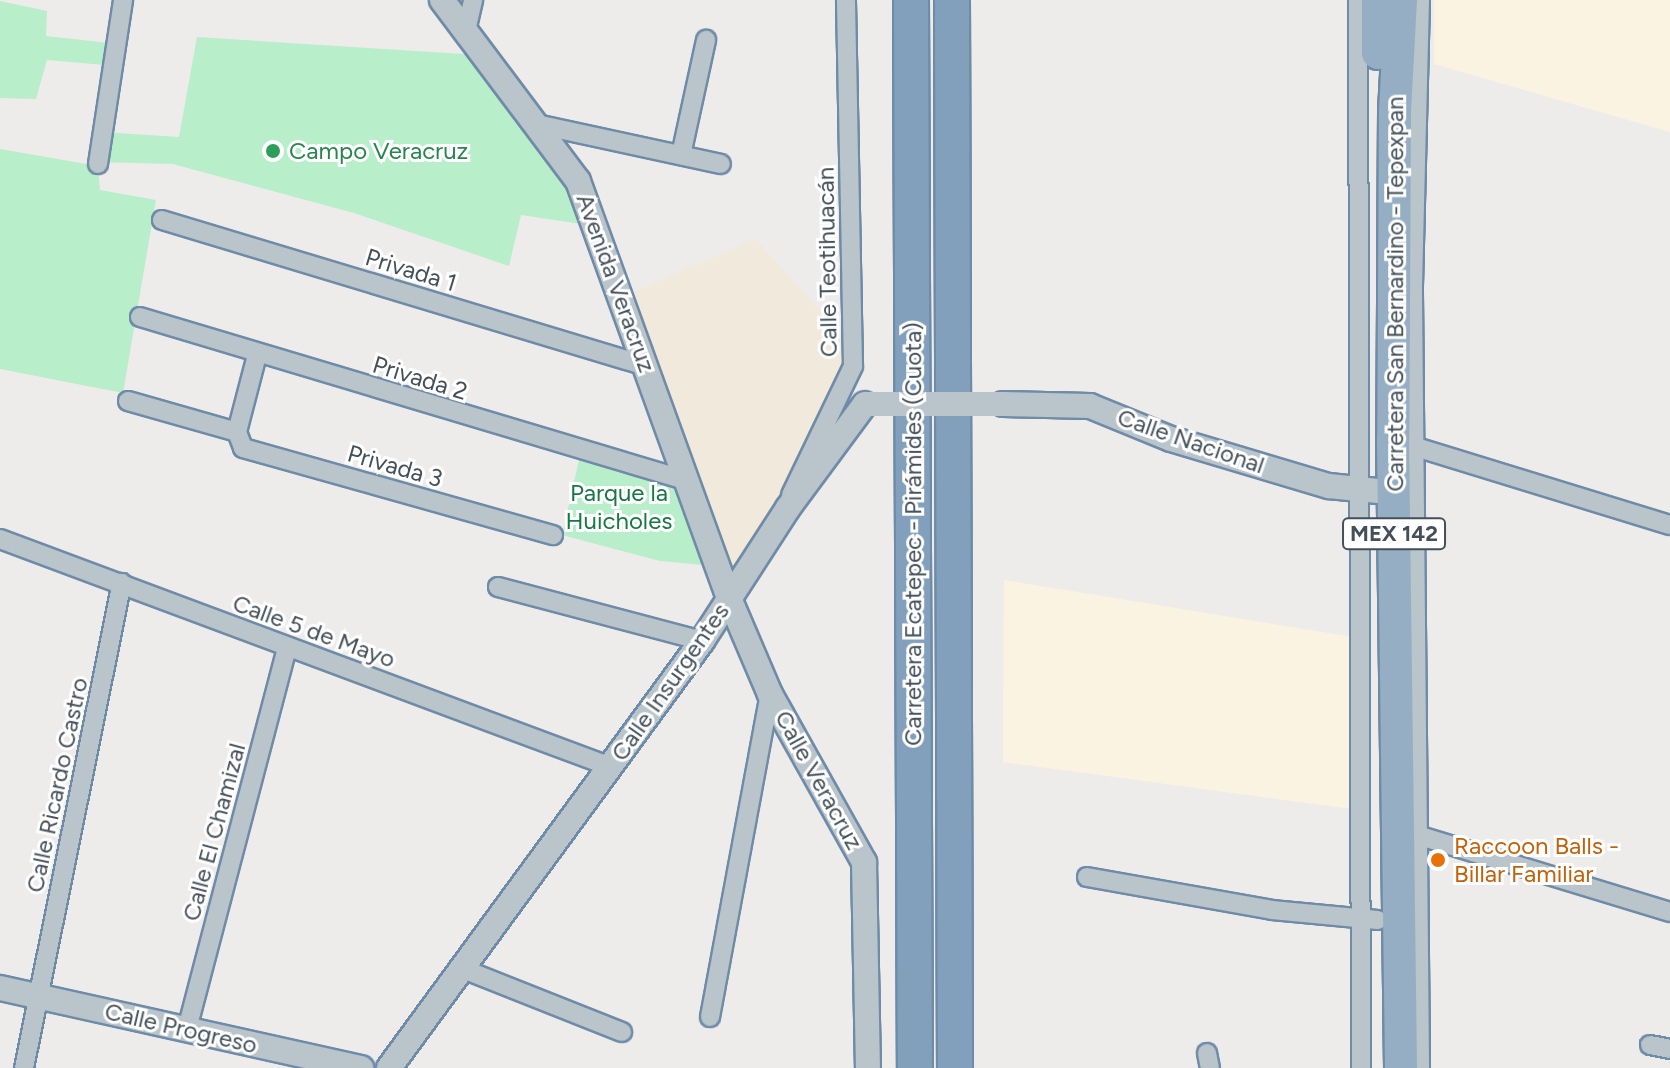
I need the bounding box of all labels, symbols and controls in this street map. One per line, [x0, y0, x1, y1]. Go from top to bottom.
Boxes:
street label: Carretera San Bernardino - Tepexpan [1381, 96, 1409, 492]
place label: Campo Veracruz [289, 137, 468, 165]
marker: Campo Veracruz [264, 142, 282, 160]
street label: Calle Teotihuacán [811, 167, 843, 357]
street label: Avenida Veracruz [570, 190, 662, 376]
street label: Privada 1 [362, 242, 460, 298]
street label: Carretera Ecatepec - Pirámides (Cuota) [899, 322, 927, 746]
street label: Privada 2 [369, 350, 471, 406]
street label: Calle Nacional [1114, 402, 1268, 480]
street label: Privada 3 [344, 439, 446, 493]
park label: Parque la Huicholes [566, 479, 672, 535]
road number: MEX 142 [1342, 516, 1446, 552]
street label: Calle 5 de Mayo [229, 588, 399, 674]
street label: Calle Insurgentes [605, 598, 735, 766]
street label: Calle Ricardo Castro [20, 675, 94, 895]
street label: Calle Veracruz [769, 705, 869, 855]
street label: Calle El Chamizal [176, 740, 252, 924]
place label: Raccoon Balls - Billar Familiar [1454, 832, 1619, 888]
marker: Raccoon Balls - Billar Familiar [1429, 851, 1447, 869]
street label: Calle Progreso [102, 996, 260, 1060]

